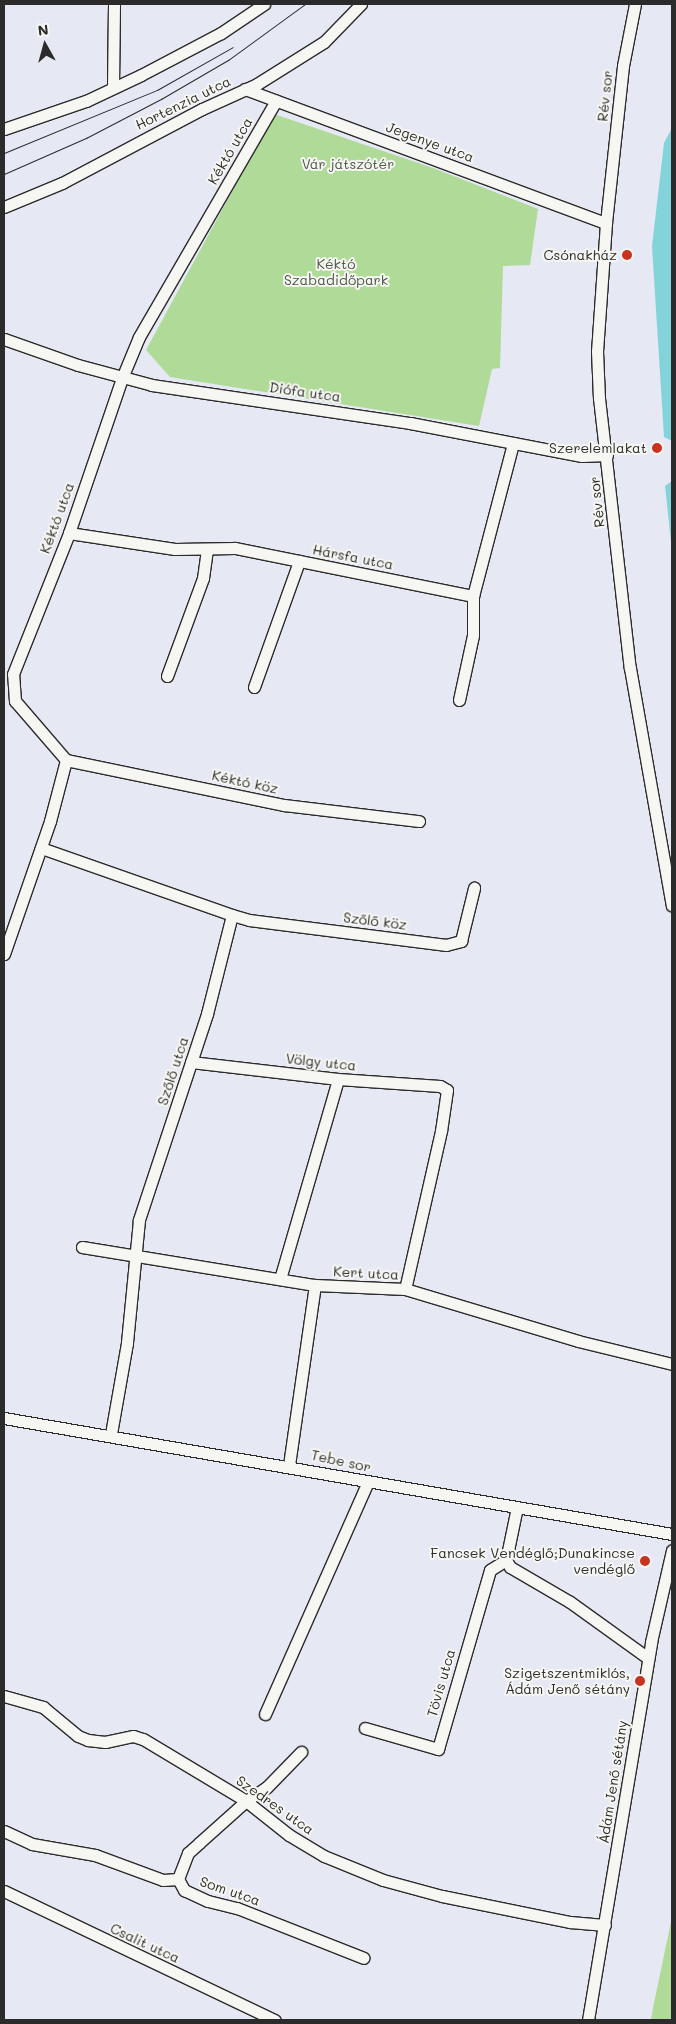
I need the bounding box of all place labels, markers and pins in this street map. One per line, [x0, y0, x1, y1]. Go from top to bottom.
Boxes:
place label: Csónakház [544, 247, 617, 263]
marker: Csónakház [621, 249, 633, 261]
place label: Szerelemlakat [549, 440, 647, 456]
marker: Szerelemlakat [651, 442, 663, 454]
place label: Fancsek Vendéglő;Dunakincse vendéglő [430, 1545, 635, 1578]
marker: Fancsek Vendéglő;Dunakincse vendéglő [639, 1555, 651, 1567]
place label: Szigetszentmiklós, Ádám Jenő sétány [504, 1665, 630, 1698]
marker: Szigetszentmiklós, Ádám Jenő sétány [634, 1675, 646, 1687]

